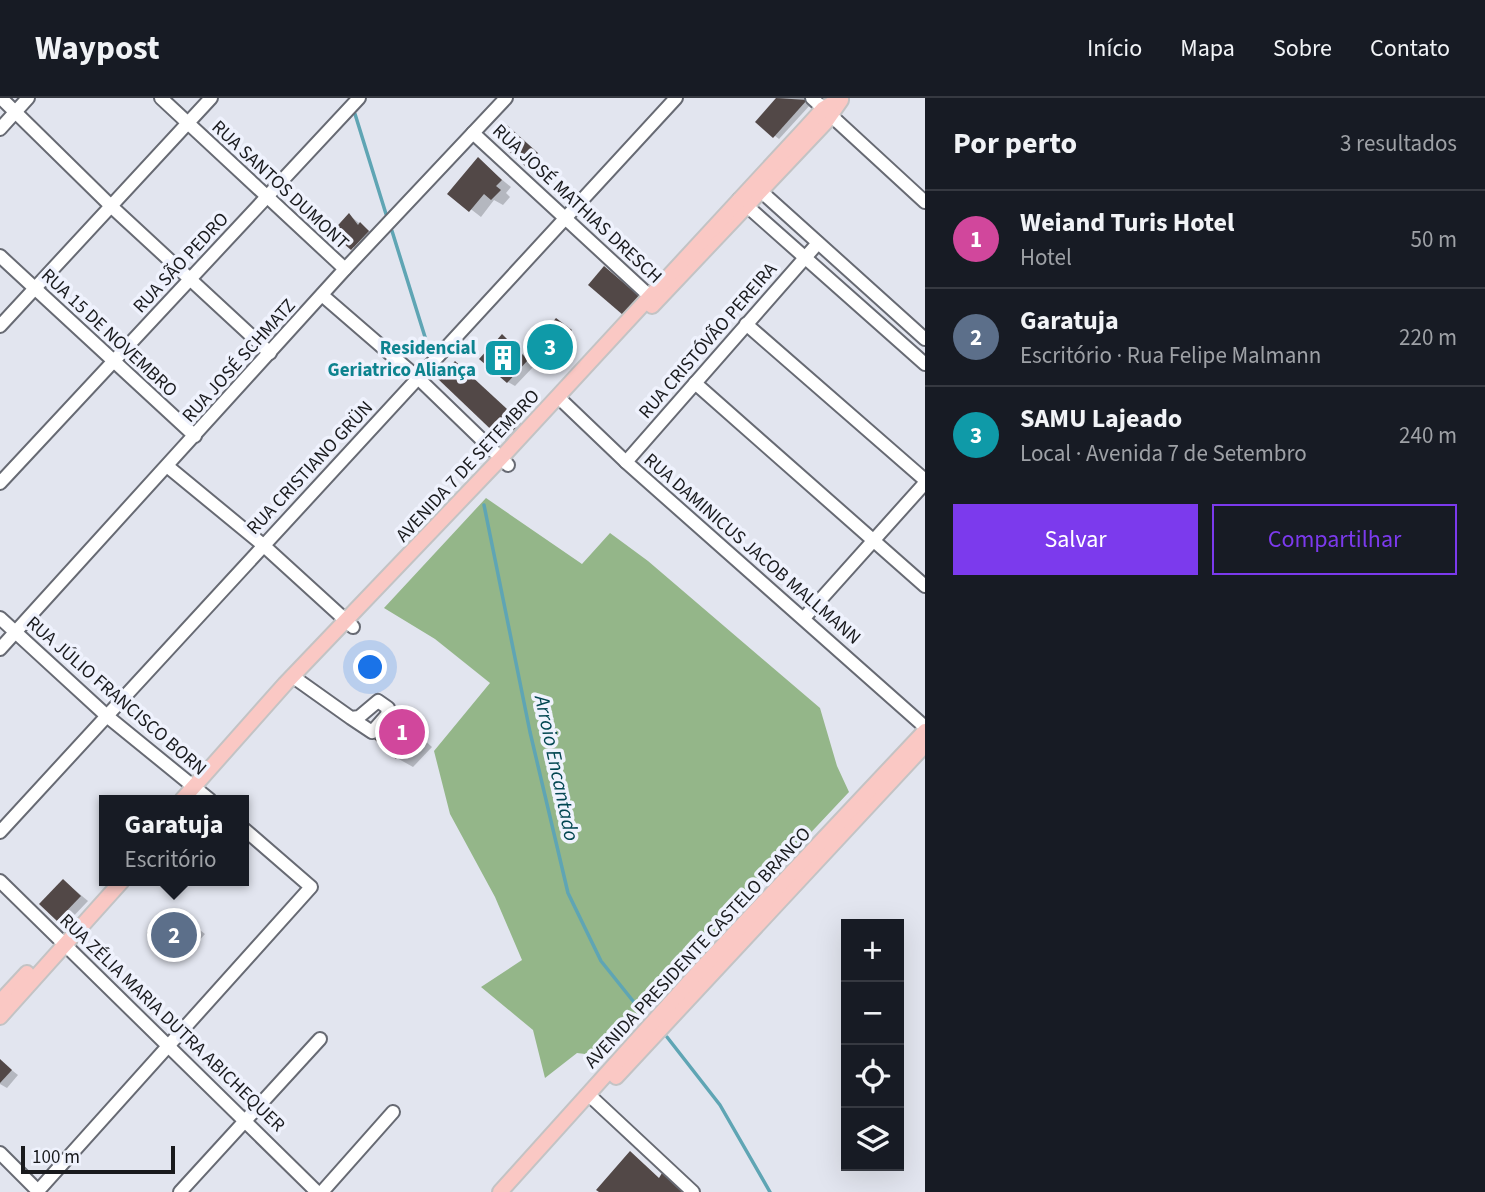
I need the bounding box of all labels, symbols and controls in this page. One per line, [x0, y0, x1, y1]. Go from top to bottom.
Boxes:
text: Waypost [35, 25, 160, 72]
text: Início [1087, 31, 1142, 66]
text: Mapa [1180, 31, 1235, 66]
text: Sobre [1273, 31, 1332, 66]
text: Contato [1370, 31, 1450, 66]
street label: RUA SANTOS DUMONT [205, 114, 355, 256]
street label: RUA JOSÉ MATHIAS DRESCH [486, 118, 668, 290]
text: Por perto [953, 122, 1077, 165]
text: 3 resultados [1340, 127, 1457, 160]
text: Weiand Turis Hotel [1020, 204, 1235, 241]
street label: RUA SÃO PEDRO [127, 206, 235, 320]
text: 1 [970, 223, 982, 256]
text: 50 m [1410, 223, 1457, 256]
text: Hotel [1020, 241, 1072, 274]
street label: RUA CRISTÓVÃO PEREIRA [633, 256, 784, 425]
street label: RUA 15 DE NOVEMBRO [35, 263, 183, 404]
street label: RUA JOSÉ SCHMATZ [176, 293, 302, 429]
text: Garatuja [1020, 302, 1119, 339]
pin: 3 [527, 321, 573, 373]
text: 2 [970, 321, 982, 354]
text: 220 m [1399, 321, 1457, 354]
place label: Residencial Geriatrico Aliança [328, 335, 477, 384]
building icon: Residencial Geriatrico Aliança [482, 337, 524, 379]
text: Escritório · Rua Felipe Malmann [1020, 339, 1321, 372]
street label: AVENIDA 7 DE SETEMBRO [390, 384, 546, 548]
street label: RUA CRISTIANO GRÜN [241, 395, 380, 541]
text: SAMU Lajeado [1020, 400, 1182, 437]
text: 3 [970, 419, 982, 452]
text: 240 m [1399, 419, 1457, 452]
text: Local · Avenida 7 de Setembro [1020, 437, 1307, 470]
street label: RUA DAMINICUS JACOB MALLMANN [638, 447, 866, 651]
button: Salvar [953, 504, 1198, 575]
button: Compartilhar [1212, 504, 1457, 575]
street label: RUA JÚLIO FRANCISCO BORN [20, 610, 212, 782]
your location [353, 650, 387, 684]
water label: Arroio Encantado [527, 690, 587, 844]
pin: 1 [379, 706, 425, 758]
popup [99, 795, 249, 886]
text: Garatuja [125, 806, 223, 843]
street label: AVENIDA PRESIDENTE CASTELO BRANCO [579, 821, 818, 1075]
text: Escritório [125, 843, 217, 876]
street label: RUA ZÉLIA MARIA DUTRA ABICHEQUER [53, 908, 291, 1138]
pin: 2 [151, 909, 197, 961]
map controls [841, 919, 904, 1171]
button: + [841, 919, 904, 982]
button: − [841, 982, 904, 1045]
button: locate [841, 1045, 904, 1108]
button: layers [841, 1108, 904, 1171]
scale bar [21, 1143, 175, 1175]
text: 100 m [32, 1144, 80, 1171]

